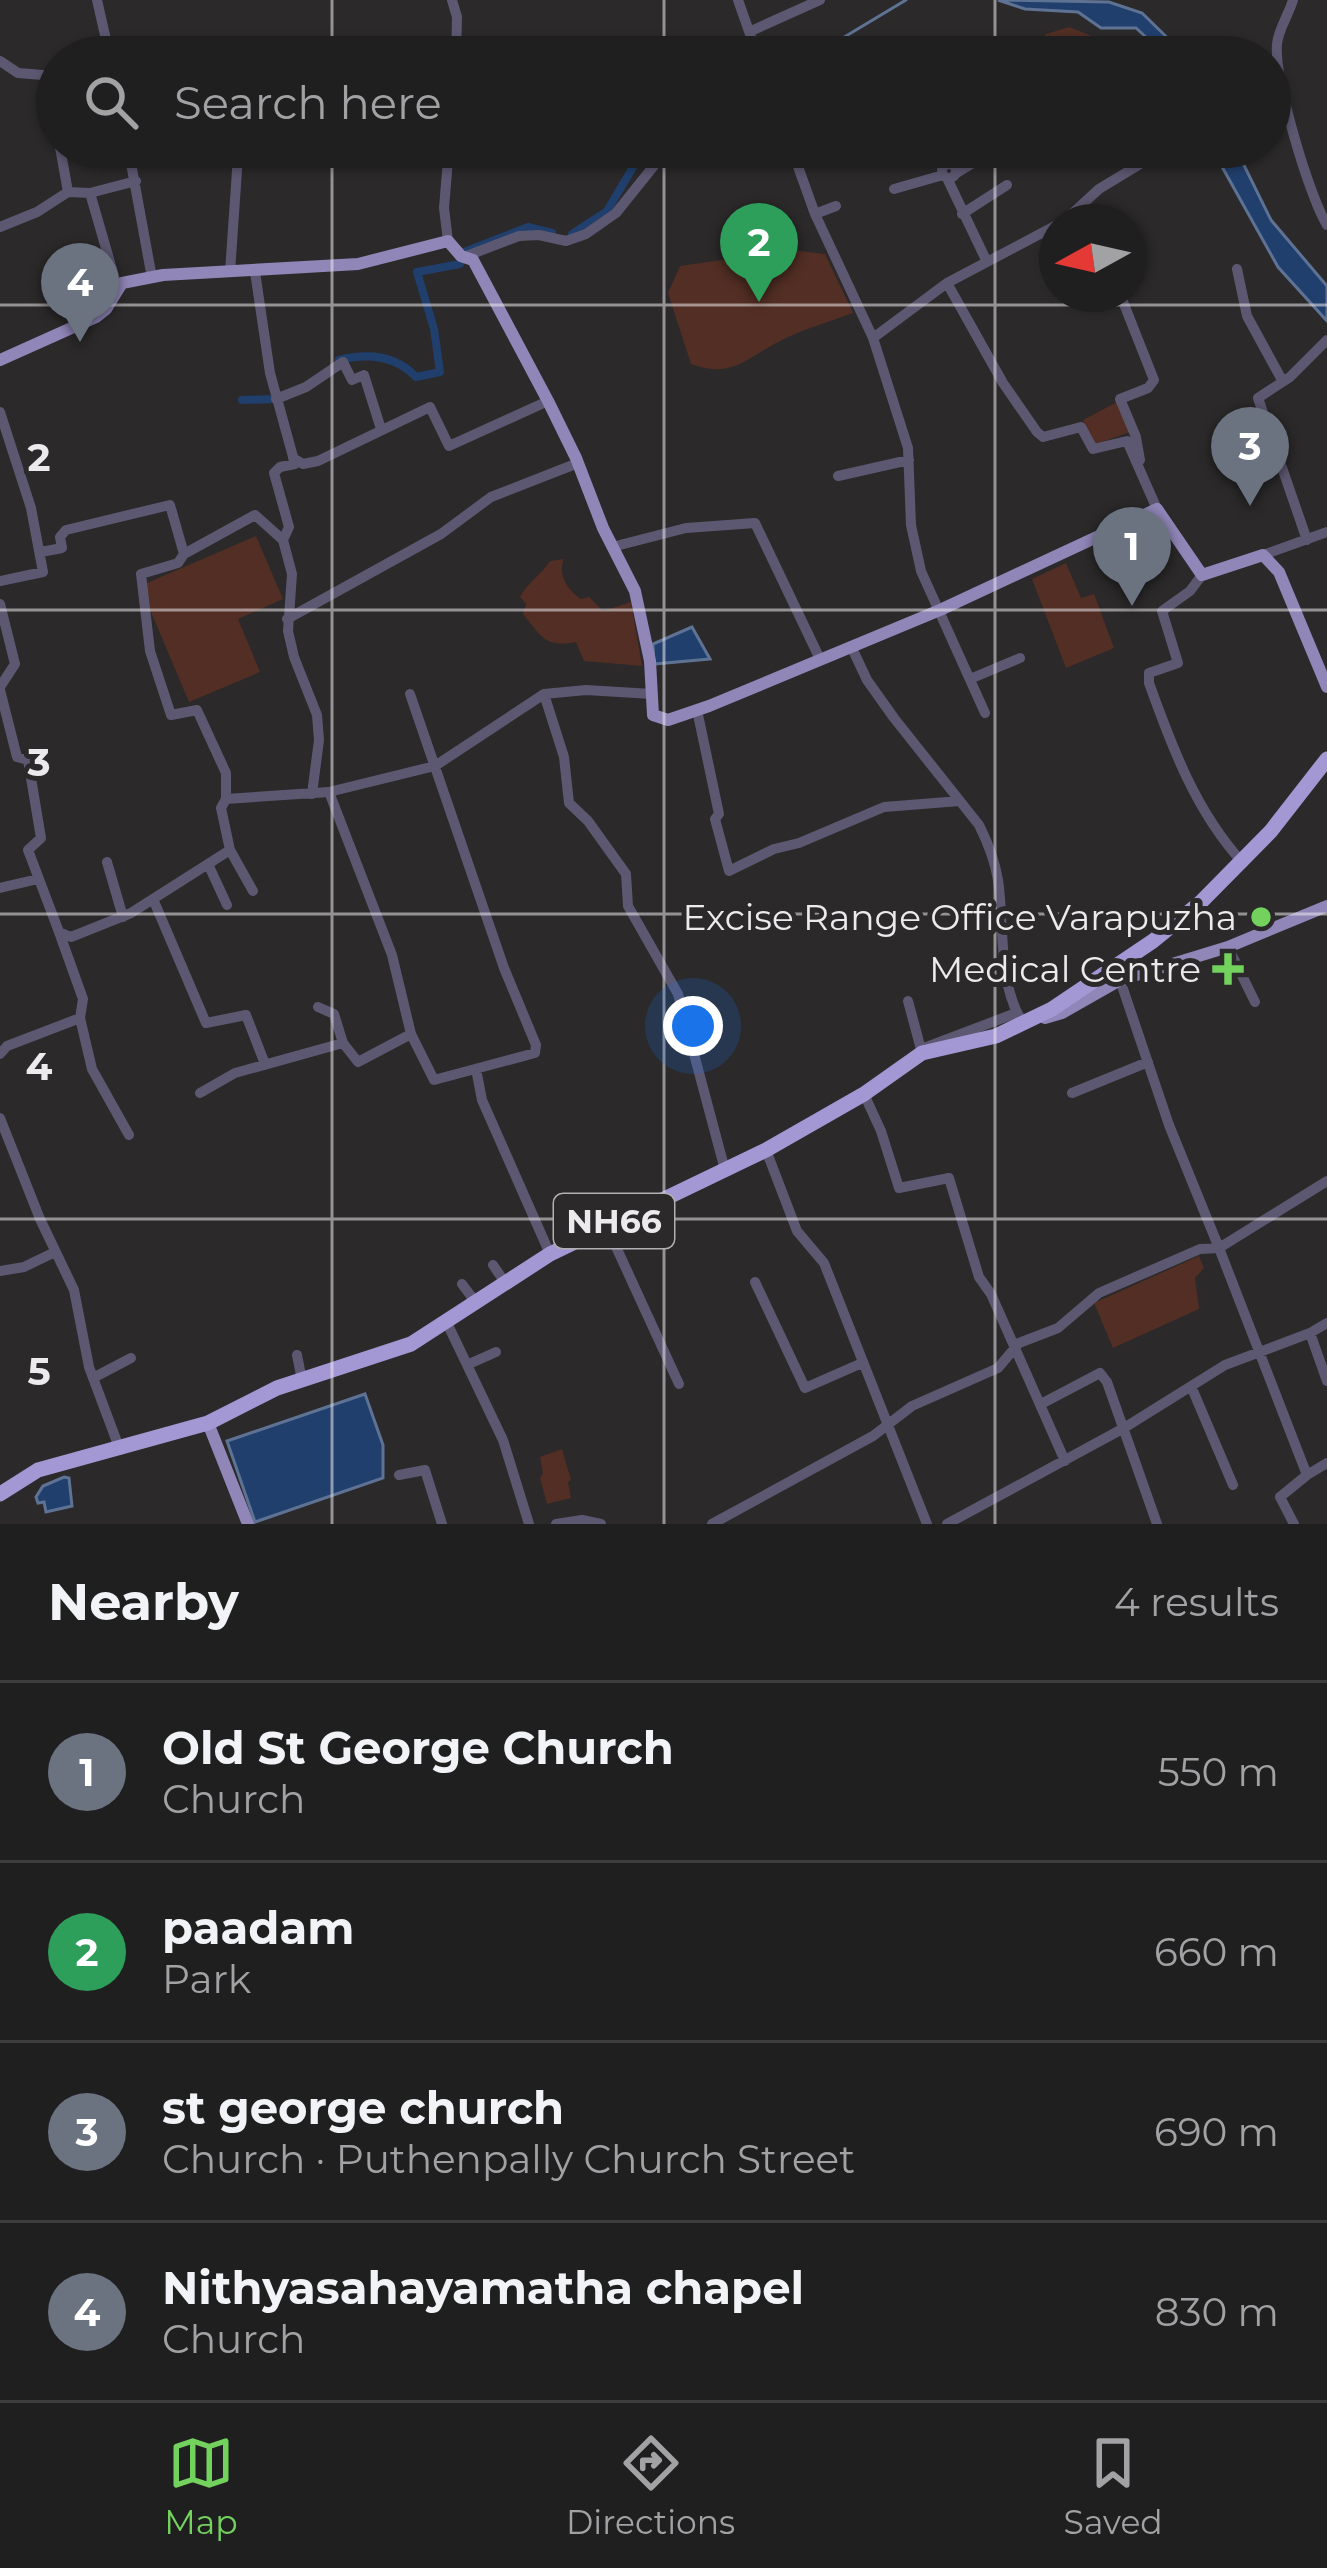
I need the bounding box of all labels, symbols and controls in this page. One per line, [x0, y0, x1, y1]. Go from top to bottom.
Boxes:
search box [36, 36, 1291, 168]
icon: search [78, 69, 144, 135]
text: Search here [174, 75, 442, 130]
pin: 2 [720, 203, 798, 302]
north arrow [1039, 204, 1147, 312]
pin: 4 [41, 243, 119, 342]
pin: 3 [1211, 407, 1289, 506]
text: 2 [27, 433, 51, 481]
pin: 1 [1093, 507, 1171, 606]
text: 3 [26, 738, 51, 786]
place label: Excise Range Office Varapuzha [683, 895, 1237, 939]
marker: Excise Range Office Varapuzha [1248, 904, 1274, 930]
place label: Medical Centre [929, 947, 1201, 991]
marker: Medical Centre [1212, 953, 1244, 985]
your location [663, 996, 723, 1056]
text: 4 [26, 1042, 53, 1090]
road number: NH66 [554, 1194, 674, 1248]
text: 5 [27, 1347, 51, 1395]
text: Nearby [48, 1571, 239, 1633]
text: 4 results [1114, 1578, 1279, 1626]
text: Old St George Church [162, 1720, 674, 1775]
text: 1 [79, 1748, 95, 1796]
text: 550 m [1158, 1748, 1279, 1796]
text: Church [162, 1775, 305, 1823]
text: paadam [162, 1900, 354, 1955]
text: 2 [75, 1928, 99, 1976]
text: 660 m [1154, 1928, 1279, 1976]
text: Park [162, 1955, 251, 2003]
text: st george church [162, 2080, 564, 2135]
text: 3 [75, 2108, 99, 2156]
text: 690 m [1154, 2108, 1279, 2156]
text: Church · Puthenpally Church Street [162, 2135, 855, 2183]
text: Nithyasahayamatha chapel [162, 2260, 804, 2315]
text: 4 [74, 2288, 100, 2336]
text: 830 m [1155, 2288, 1279, 2336]
text: Church [162, 2315, 305, 2363]
tab: Map [164, 2430, 238, 2542]
tab: Directions [566, 2430, 735, 2542]
tab: Saved [1064, 2430, 1163, 2542]

